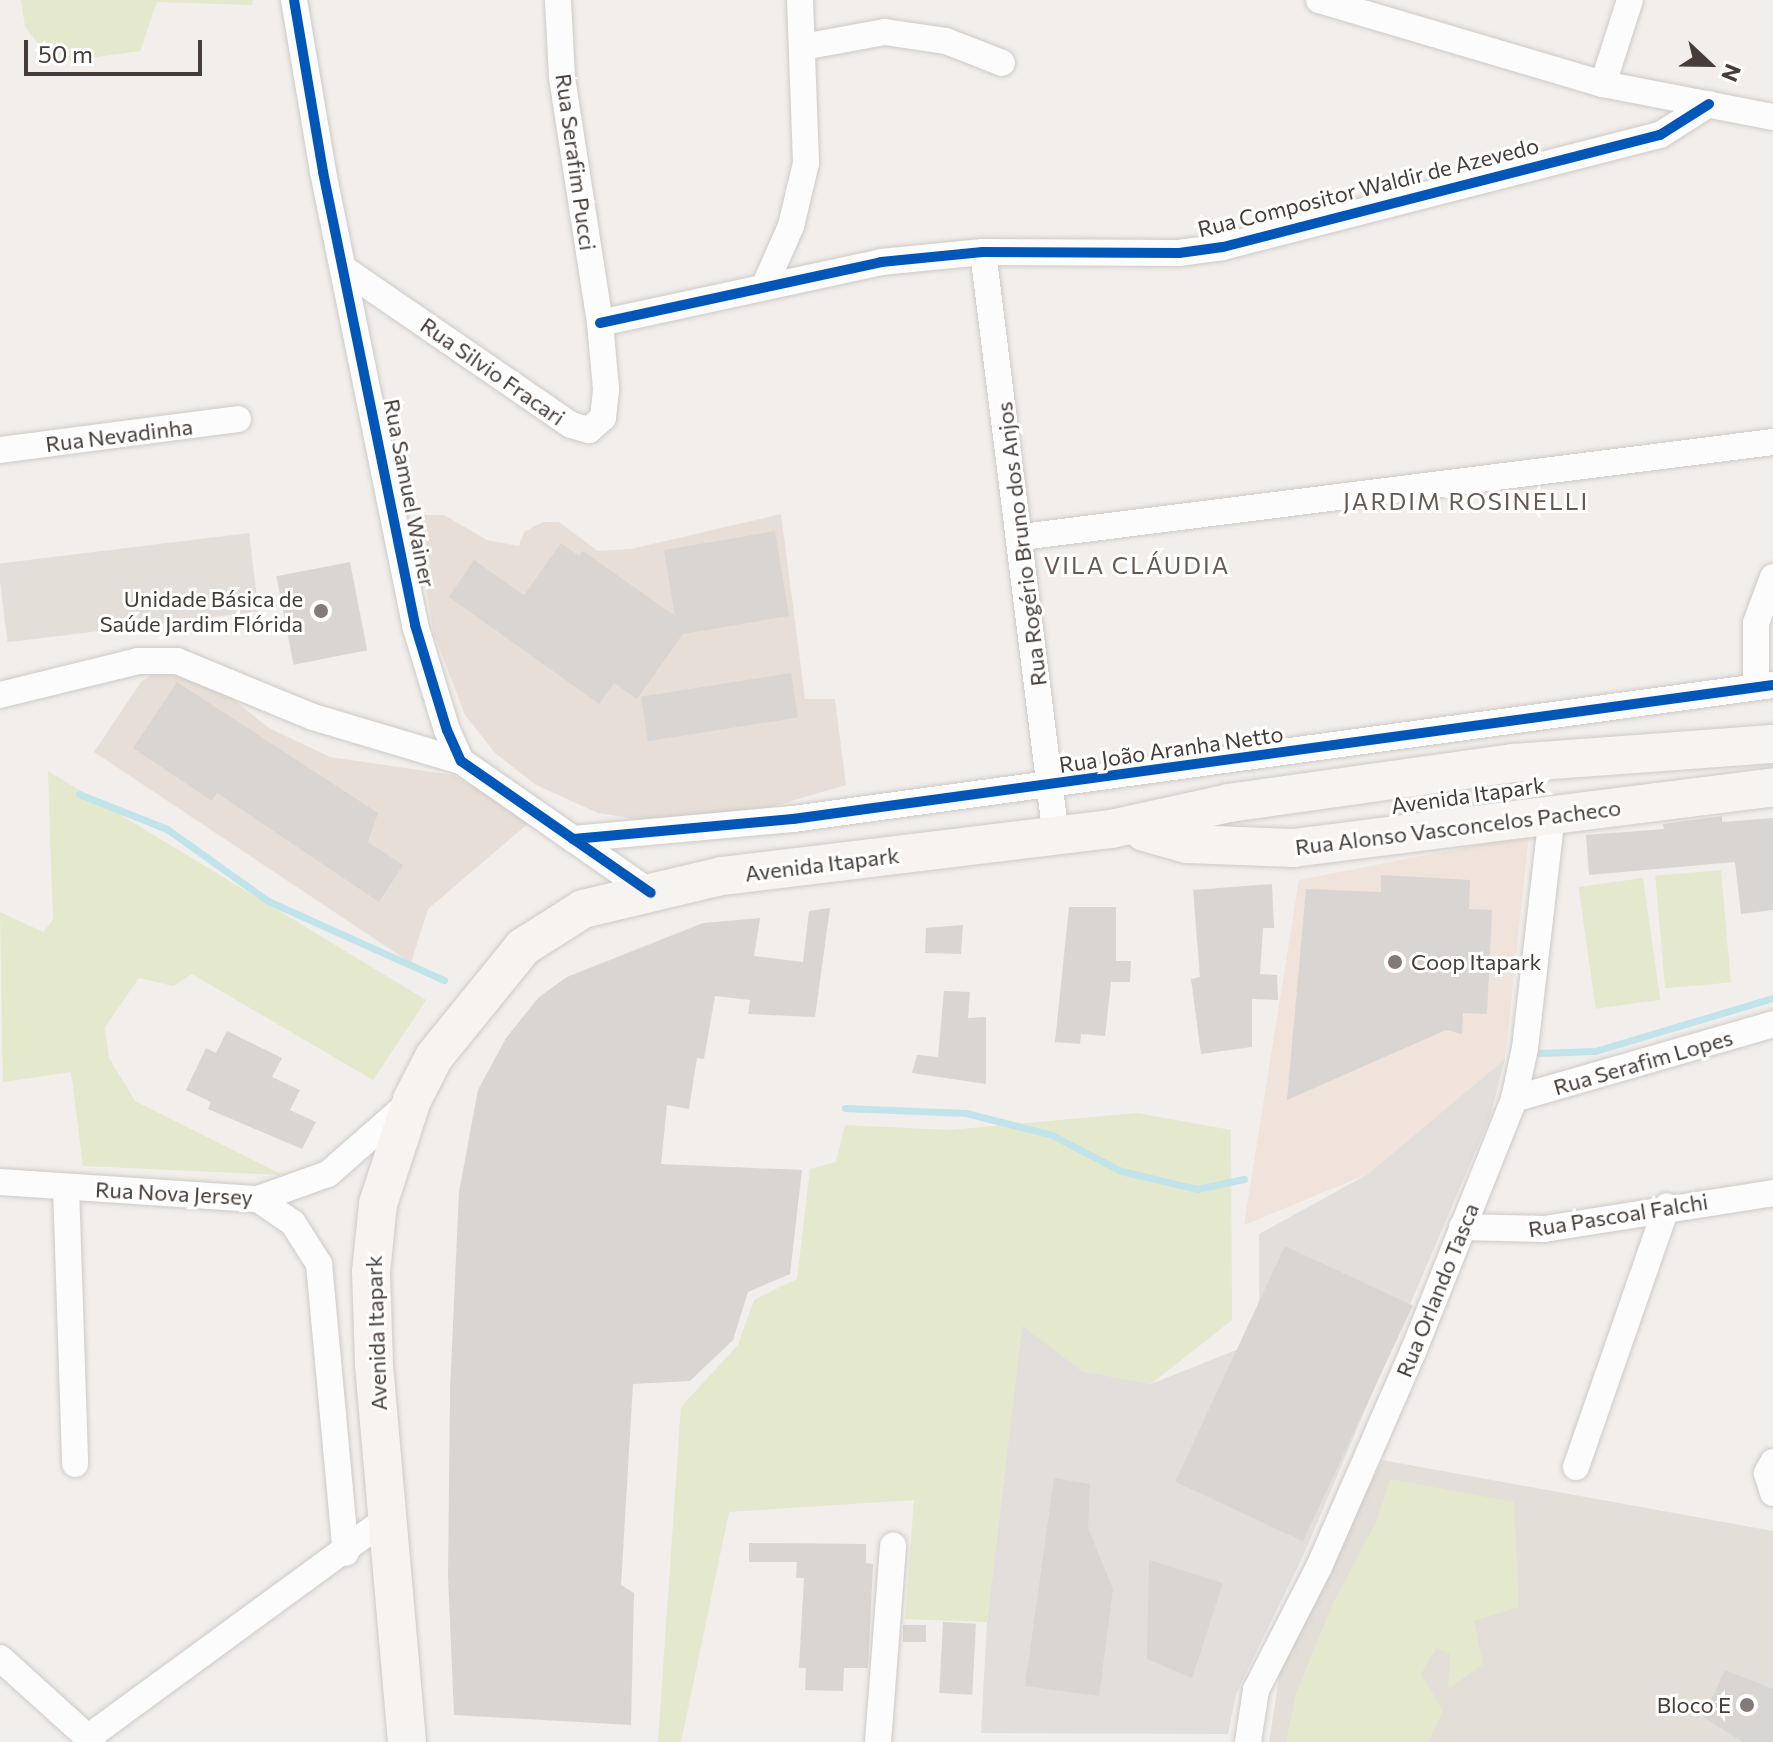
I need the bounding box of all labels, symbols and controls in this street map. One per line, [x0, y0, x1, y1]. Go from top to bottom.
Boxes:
scale bar [28, 24, 206, 74]
north arrow [1669, 24, 1749, 104]
text: 50 m [38, 39, 93, 68]
text: N [1716, 60, 1747, 86]
street label: Rua Serafim Pucci [551, 72, 601, 252]
street label: Rua Compositor Waldir de Azevedo [1195, 132, 1541, 242]
street label: Rua Silvio Fracari [416, 311, 570, 431]
street label: Rua Samuel Wainer [379, 397, 441, 589]
street label: Rua Rogério Bruno dos Anjos [990, 400, 1052, 688]
street label: Rua Nevadinha [44, 413, 194, 457]
district label: JARDIM ROSINELLI [1343, 487, 1589, 515]
district label: VILA CLÁUDIA [1044, 551, 1230, 579]
place label: Unidade Básica de Saúde Jardim Flórida [100, 585, 303, 636]
marker: Unidade Básica de Saúde Jardim Flórida [310, 600, 332, 622]
street label: Rua João Aranha Netto [1057, 720, 1285, 778]
street label: Avenida Itapark [1389, 771, 1547, 819]
street label: Rua Alonso Vasconcelos Pacheco [1293, 794, 1623, 860]
street label: Avenida Itapark [743, 841, 901, 887]
place label: Coop Itapark [1411, 949, 1541, 975]
marker: Coop Itapark [1386, 953, 1404, 971]
street label: Rua Serafim Lopes [1550, 1024, 1736, 1100]
street label: Rua Nova Jersey [94, 1176, 254, 1210]
street label: Rua Pascoal Falchi [1526, 1188, 1710, 1242]
street label: Rua Orlando Tasca [1390, 1199, 1484, 1381]
street label: Avenida Itapark [360, 1255, 392, 1411]
place label: Bloco E [1657, 1692, 1731, 1718]
marker: Bloco E [1738, 1696, 1756, 1714]

